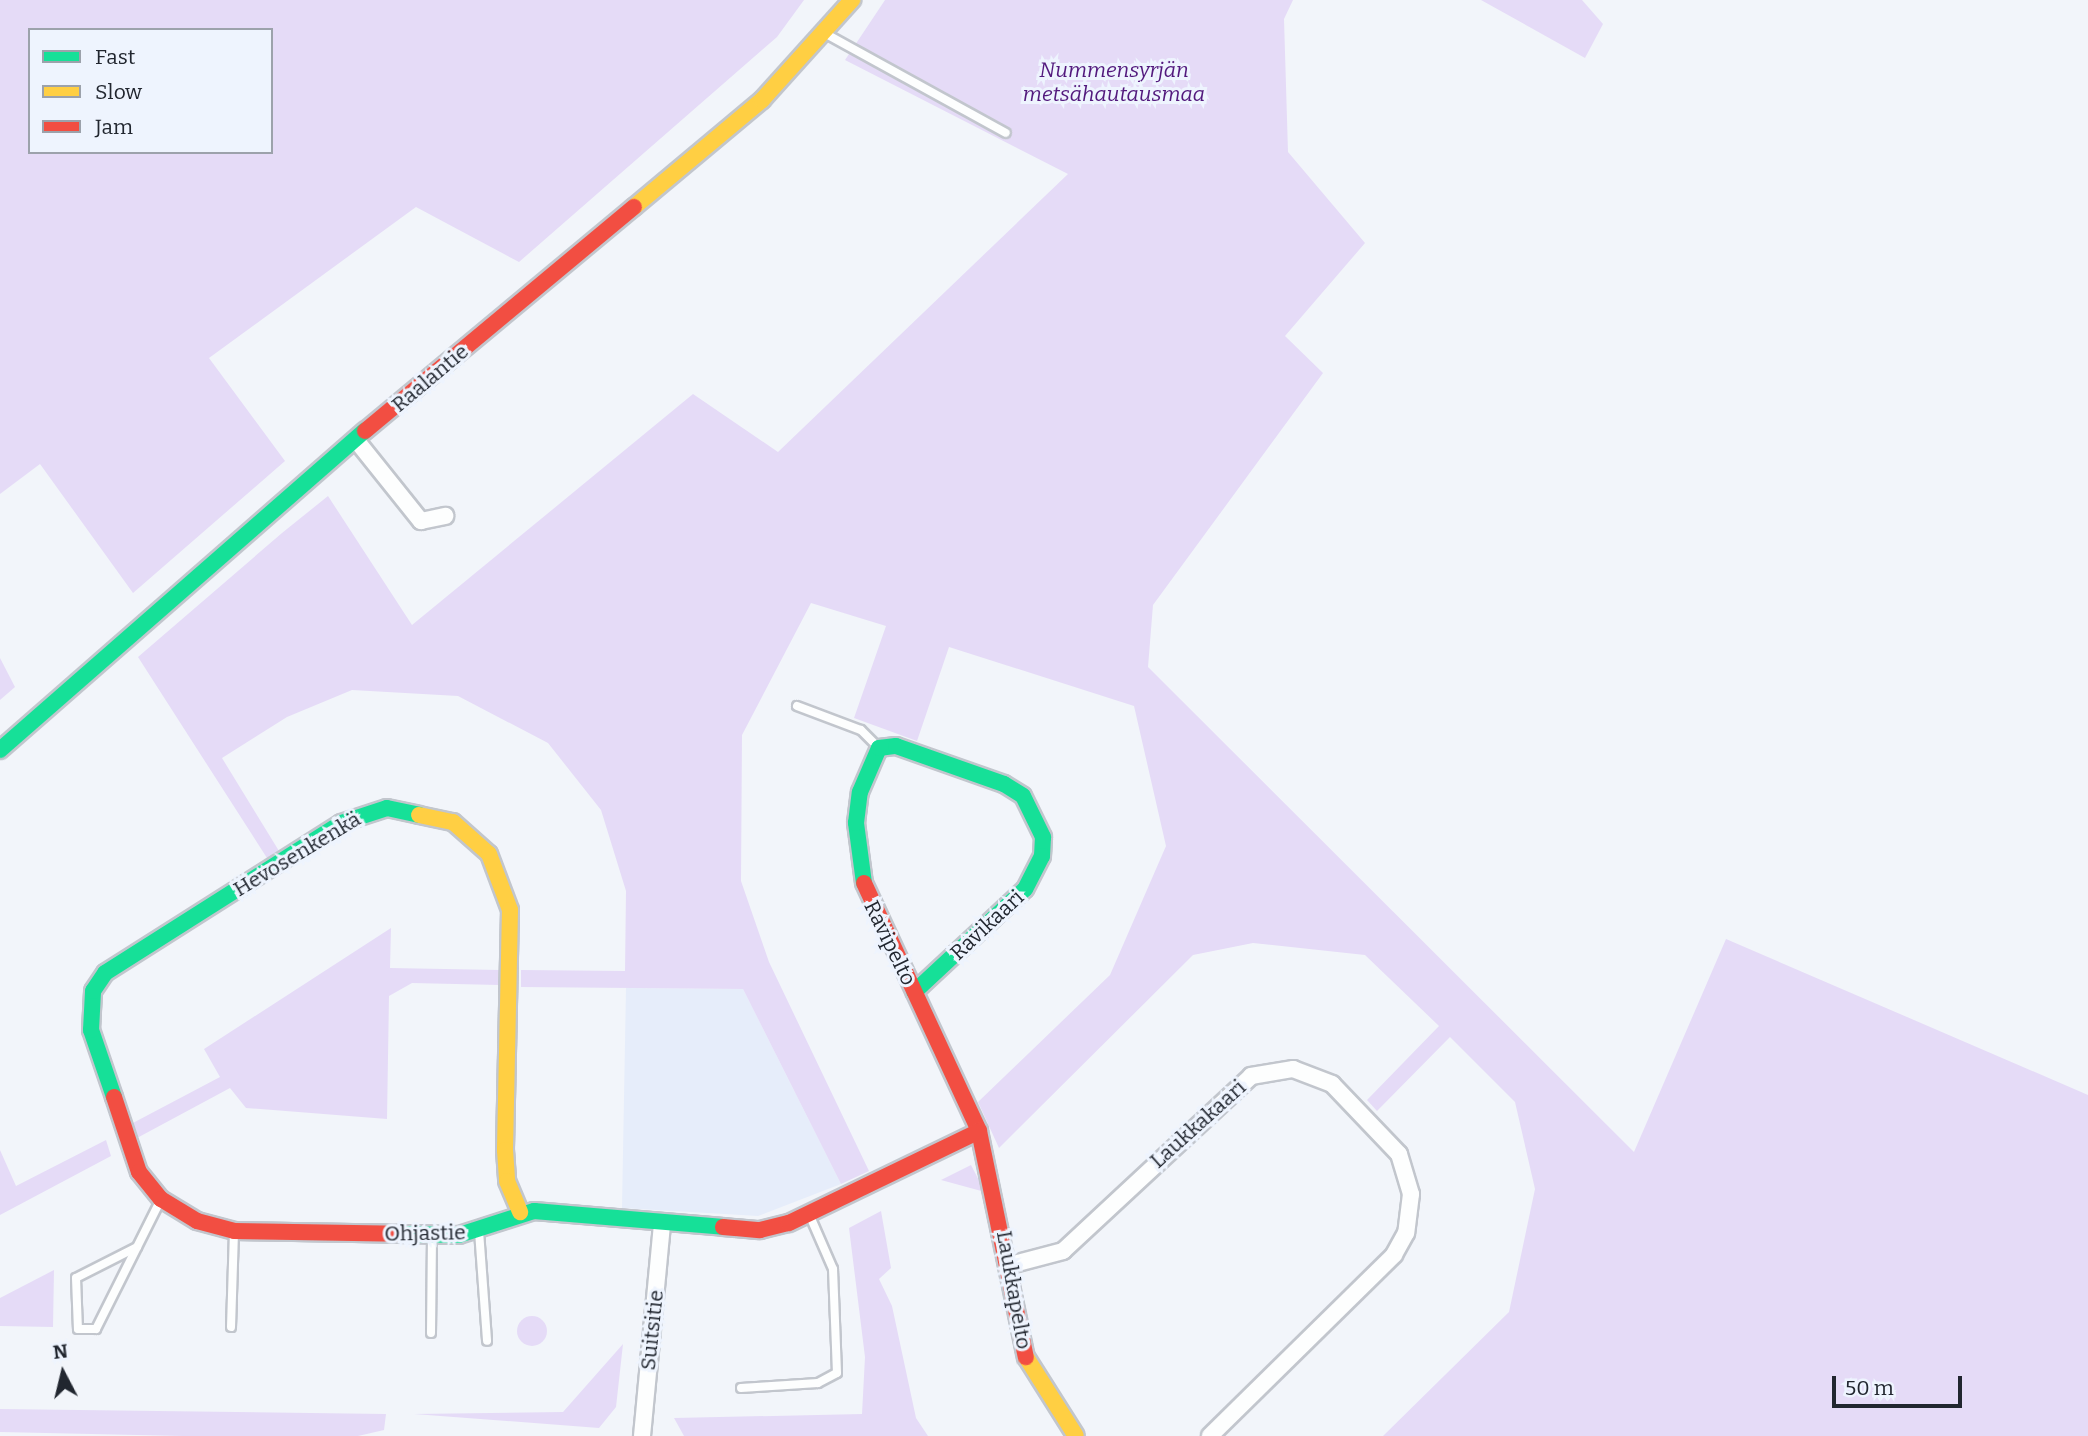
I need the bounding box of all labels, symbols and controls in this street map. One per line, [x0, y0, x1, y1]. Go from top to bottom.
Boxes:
legend [28, 28, 273, 154]
text: Fast [95, 44, 135, 70]
park label: Nummensyrjän metsähautausmaa [1023, 57, 1205, 107]
text: Slow [95, 79, 142, 105]
text: Jam [95, 114, 133, 140]
street label: Raalantie [387, 339, 473, 417]
street label: Hevosenkenkä [229, 806, 365, 902]
street label: Ravikaari [945, 885, 1029, 965]
street label: Ravipelto [859, 897, 921, 989]
street label: Laukkakaari [1145, 1075, 1251, 1173]
street label: Ohjastie [384, 1220, 466, 1246]
street label: Laukkapelto [991, 1229, 1037, 1351]
street label: Suitsitie [635, 1289, 669, 1371]
north arrow [28, 1338, 98, 1408]
text: N [52, 1339, 69, 1364]
scale bar [1836, 1362, 1966, 1406]
text: 50 m [1845, 1375, 1894, 1401]

